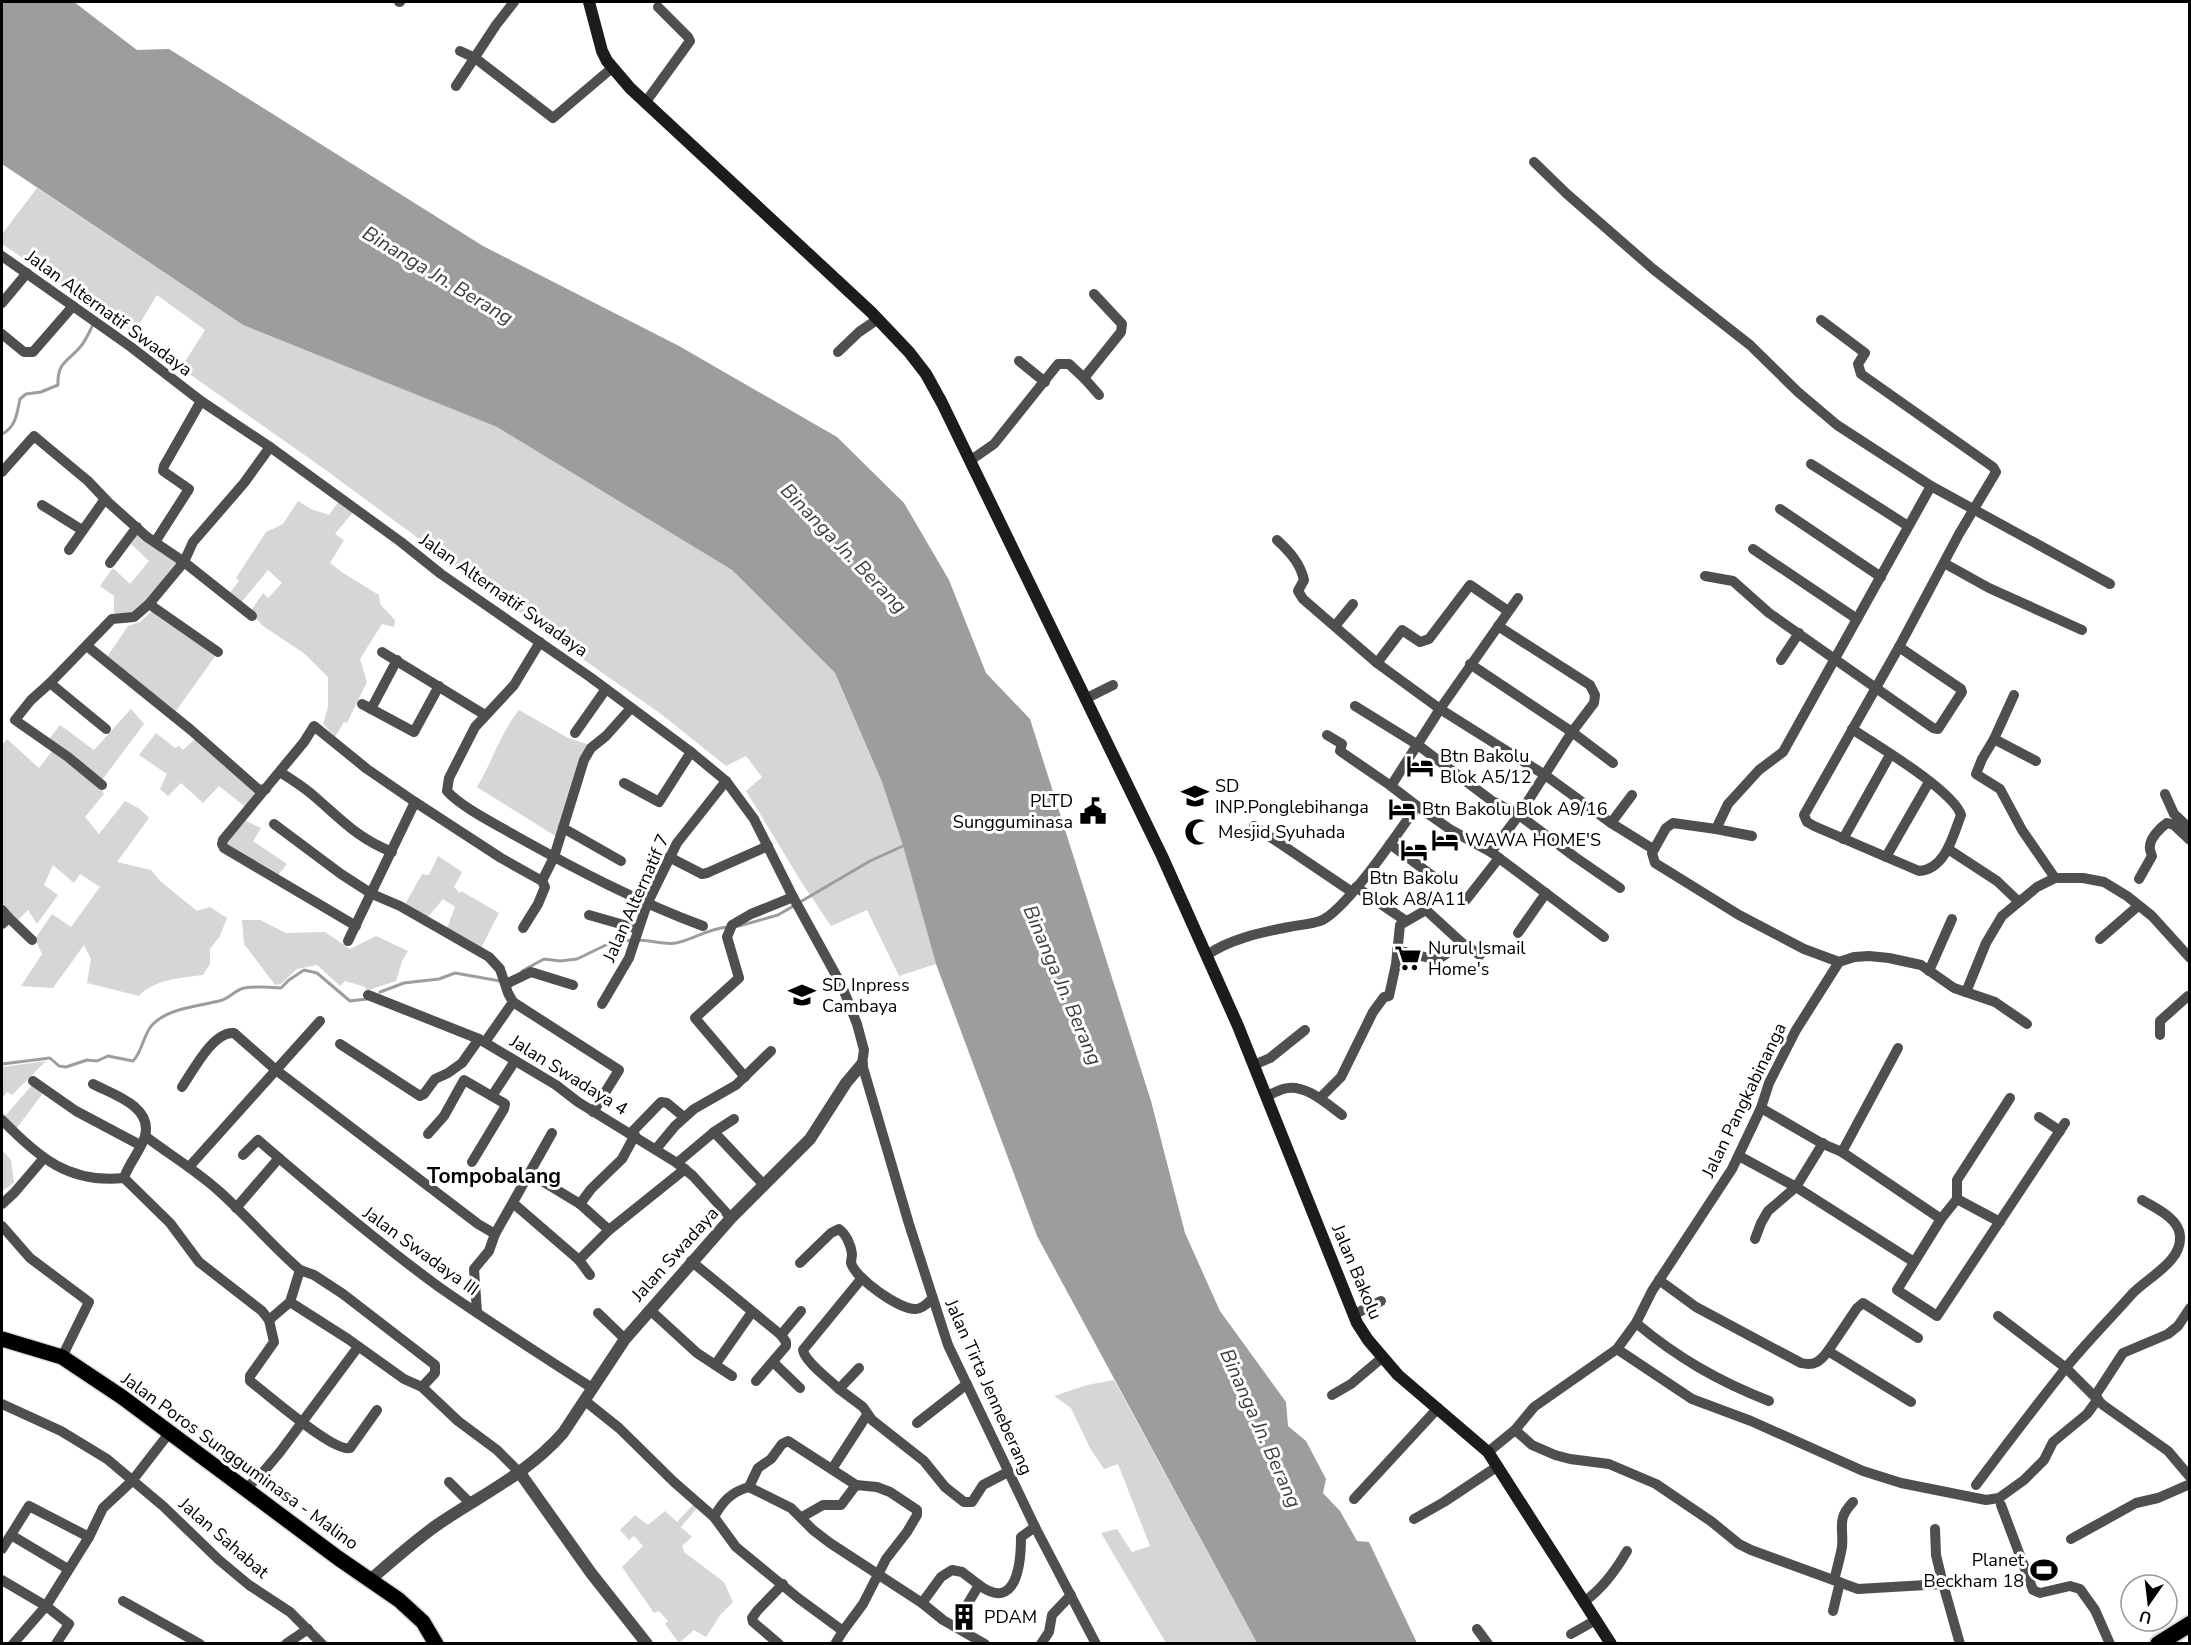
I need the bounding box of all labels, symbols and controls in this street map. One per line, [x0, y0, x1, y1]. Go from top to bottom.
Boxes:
water label: Binanga Jn. Berang [357, 220, 518, 331]
street label: Jalan Alternatif Swadaya [20, 244, 197, 382]
water label: Binanga Jn. Berang [774, 477, 913, 619]
street label: Jalan Alternatif Swadaya [414, 527, 593, 662]
place label: Btn Bakolu Blok A5/12 [1440, 744, 1532, 789]
hotel icon: Btn Bakolu Blok A5/12 [1405, 751, 1435, 781]
place label: SD INP.Ponglebihanga [1215, 774, 1369, 819]
school or university icon: SD INP.Ponglebihanga [1180, 781, 1210, 811]
place label: PLTD Sungguminasa [953, 789, 1073, 834]
hotel icon: Btn Bakolu Blok A9/16 [1387, 794, 1417, 824]
public building icon: PLTD Sungguminasa [1078, 796, 1108, 826]
place label: Btn Bakolu Blok A9/16 [1422, 797, 1608, 821]
mosque icon: Mesjid Syuhada [1183, 817, 1213, 847]
place label: Mesjid Syuhada [1218, 820, 1345, 844]
hotel icon: WAWA HOME'S [1430, 825, 1460, 855]
place label: WAWA HOME'S [1465, 828, 1601, 852]
street label: Jalan Alternatif 7 [597, 830, 675, 967]
hotel icon: Btn Bakolu Blok A8/A11 [1399, 835, 1429, 865]
place label: Btn Bakolu Blok A8/A11 [1362, 866, 1466, 911]
water label: Binanga Jn. Berang [1017, 901, 1108, 1069]
place label: Nurul Ismail Home's [1428, 936, 1526, 981]
supermarket icon: Nurul Ismail Home's [1393, 943, 1423, 973]
place label: SD Inpress Cambaya [822, 973, 910, 1018]
school or university icon: SD Inpress Cambaya [787, 980, 817, 1010]
street label: Jalan Pangkabinanga [1696, 1019, 1792, 1182]
street label: Jalan Swadaya 4 [505, 1029, 633, 1121]
district label: Tompobalang [427, 1162, 561, 1190]
street label: Jalan Swadaya III [357, 1200, 484, 1301]
street label: Jalan Swadaya [626, 1202, 724, 1307]
street label: Jalan Bakolu [1326, 1220, 1388, 1323]
street label: Jalan Tirta Jenneberang [939, 1295, 1039, 1479]
water label: Binanga Jn. Berang [1213, 1344, 1308, 1512]
street label: Jalan Poros Sungguminasa - Malino [116, 1366, 363, 1555]
street label: Jalan Sahabat [173, 1492, 275, 1584]
place label: Planet Beckham 18 [1924, 1548, 2025, 1593]
sports icon: Planet Beckham 18 [2029, 1555, 2059, 1585]
north arrow [2119, 1573, 2179, 1633]
building icon: PDAM [949, 1602, 979, 1632]
text: U [2137, 1604, 2154, 1629]
place label: PDAM [984, 1605, 1037, 1629]

